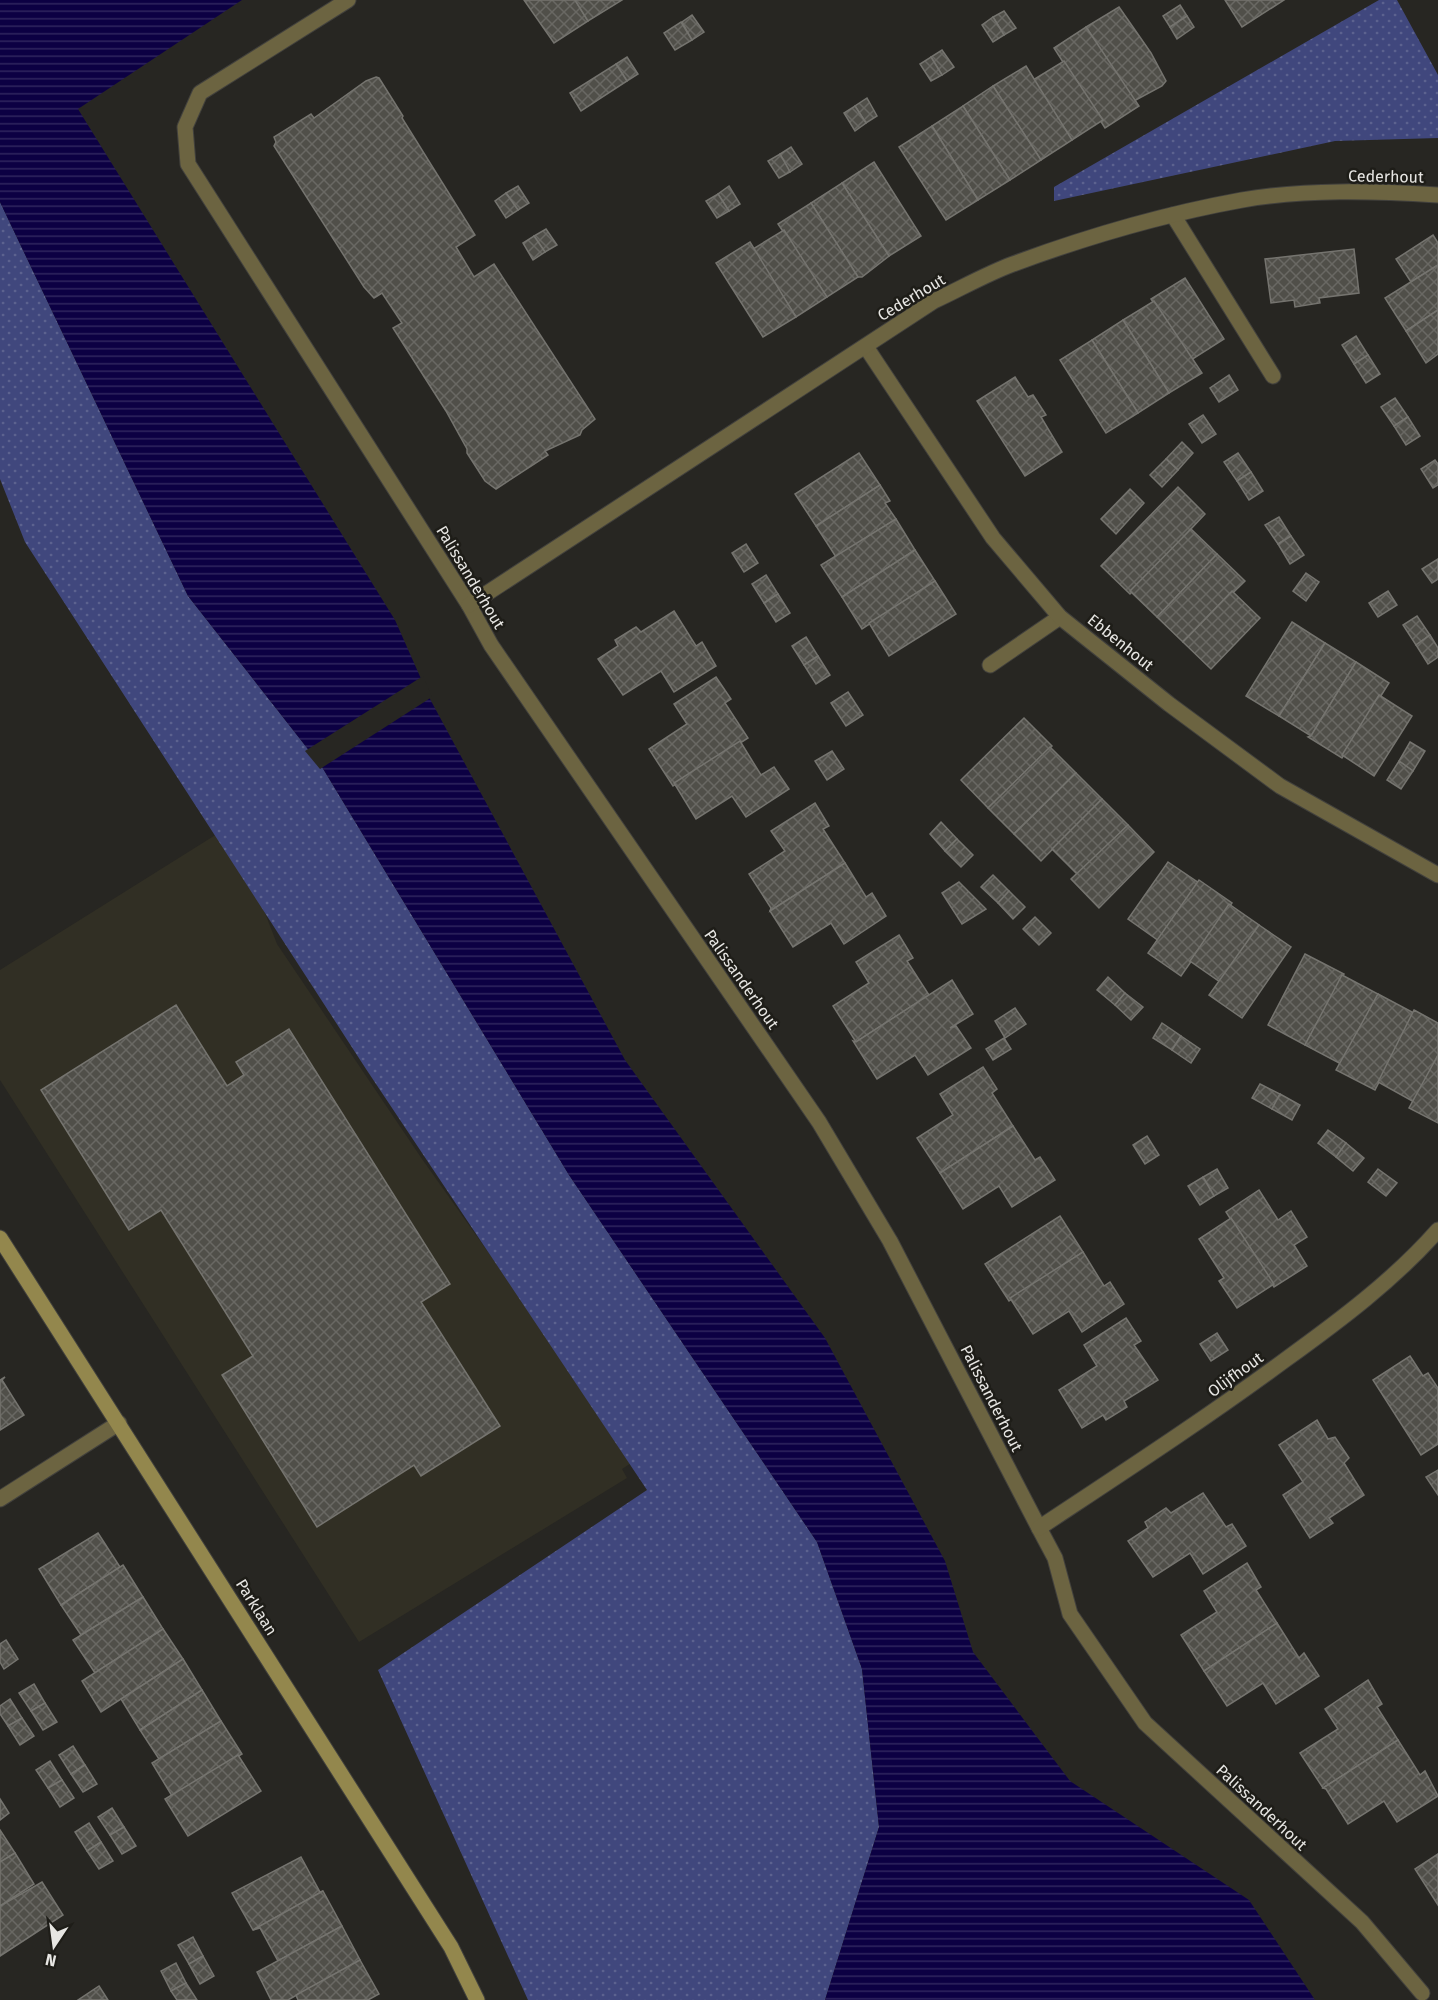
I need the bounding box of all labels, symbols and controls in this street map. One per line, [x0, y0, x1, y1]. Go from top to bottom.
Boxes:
street label: Cederhout [1348, 166, 1424, 187]
street label: Cederhout [874, 270, 949, 325]
street label: Palissanderhout [432, 522, 509, 633]
street label: Ebbenhout [1084, 610, 1158, 675]
street label: Palissanderhout [700, 926, 783, 1033]
street label: Palissanderhout [956, 1342, 1027, 1455]
street label: Olijfhout [1204, 1348, 1267, 1401]
street label: Parklaan [232, 1576, 281, 1639]
street label: Palissanderhout [1212, 1760, 1311, 1854]
north arrow [24, 1916, 84, 1976]
text: N [43, 1950, 58, 1971]

